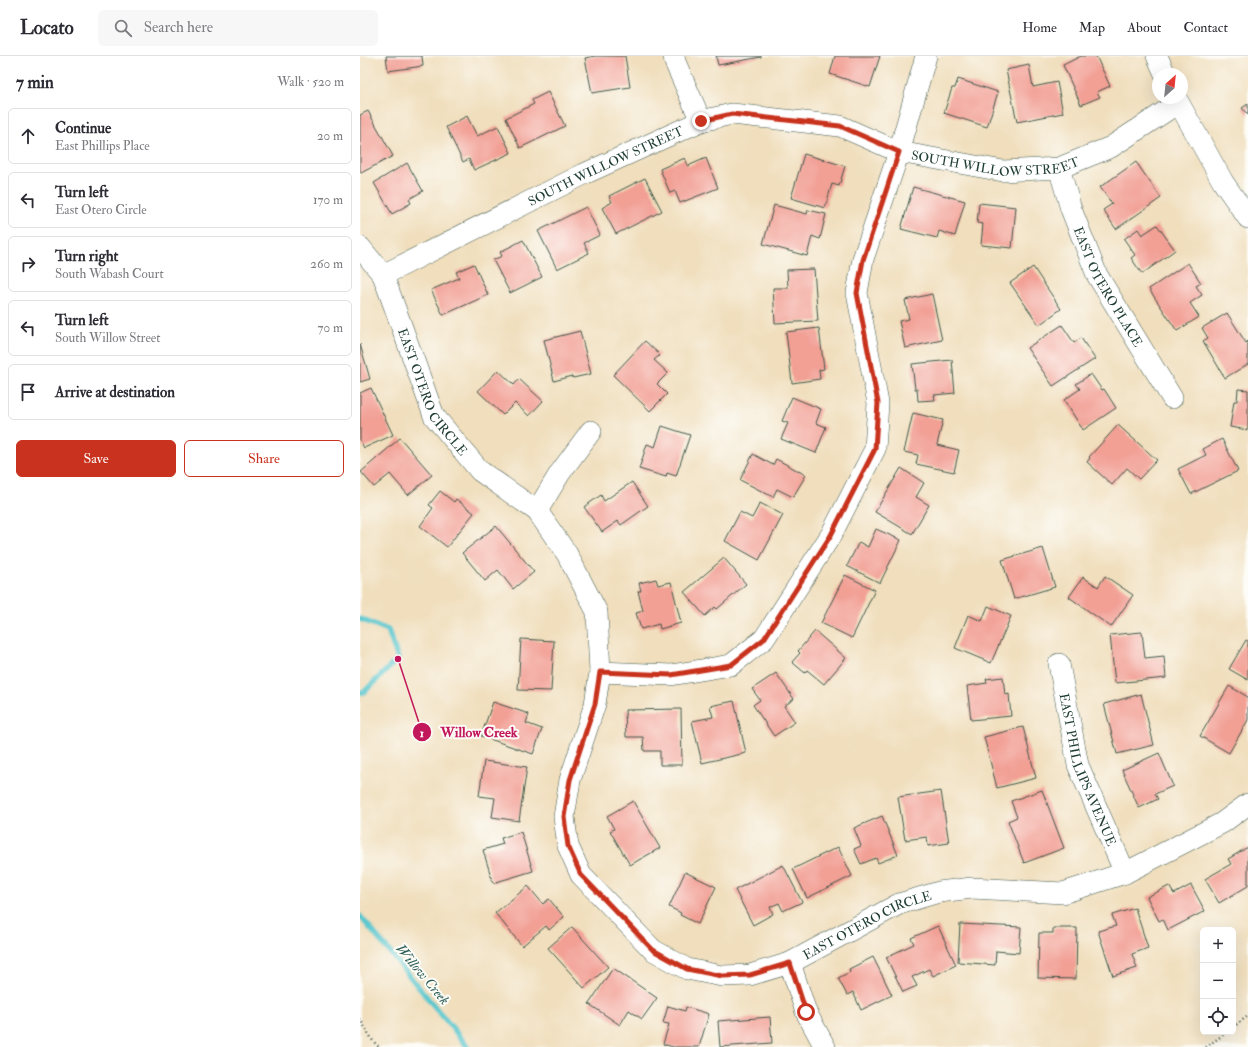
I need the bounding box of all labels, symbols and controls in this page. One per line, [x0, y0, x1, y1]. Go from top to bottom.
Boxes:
search box [98, 10, 378, 46]
text: Locato [20, 16, 74, 40]
icon: search [112, 17, 134, 39]
text: Search here [144, 18, 213, 37]
text: Home [1022, 19, 1057, 36]
text: Map [1079, 19, 1105, 36]
text: About [1127, 19, 1161, 36]
text: Contact [1183, 19, 1228, 36]
north arrow [1152, 68, 1188, 104]
text: 7 min [16, 72, 54, 93]
text: Walk · 520 m [277, 74, 344, 90]
route end [692, 112, 710, 130]
text: Continue [55, 119, 111, 138]
street label: SOUTH WILLOW STREET [526, 123, 686, 210]
icon: ahead [17, 125, 39, 147]
text: 20 m [317, 128, 343, 144]
text: East Phillips Place [55, 138, 150, 154]
street label: SOUTH WILLOW STREET [910, 147, 1082, 180]
text: Turn left [55, 183, 109, 202]
icon: left [17, 189, 39, 211]
text: 170 m [313, 192, 343, 208]
text: East Otero Circle [55, 202, 147, 218]
street label: EAST OTERO PLACE [1070, 225, 1146, 350]
text: Turn right [55, 247, 118, 266]
icon: right [17, 253, 39, 275]
text: 260 m [310, 256, 343, 272]
text: South Wabash Court [55, 266, 164, 282]
text: Turn left [55, 311, 109, 330]
icon: left [17, 317, 39, 339]
text: 70 m [318, 320, 343, 336]
street label: EAST OTERO CIRCLE [394, 326, 471, 459]
text: South Willow Street [55, 330, 161, 346]
icon: arrive [17, 381, 39, 403]
text: Arrive at destination [55, 383, 175, 402]
button: Save [16, 440, 176, 477]
button: Share [184, 440, 344, 477]
street label: EAST PHILLIPS AVENUE [1056, 692, 1119, 849]
callout: Willow Creek [412, 719, 525, 745]
text: Willow Creek [439, 724, 518, 741]
text: 1 [420, 726, 424, 741]
street label: EAST OTERO CIRCLE [800, 888, 933, 963]
map controls [1200, 927, 1236, 1035]
button: + [1200, 927, 1236, 963]
water label: Willow Creek [392, 940, 453, 1008]
button: − [1200, 963, 1236, 999]
button: locate [1200, 999, 1236, 1035]
route start [797, 1003, 815, 1021]

